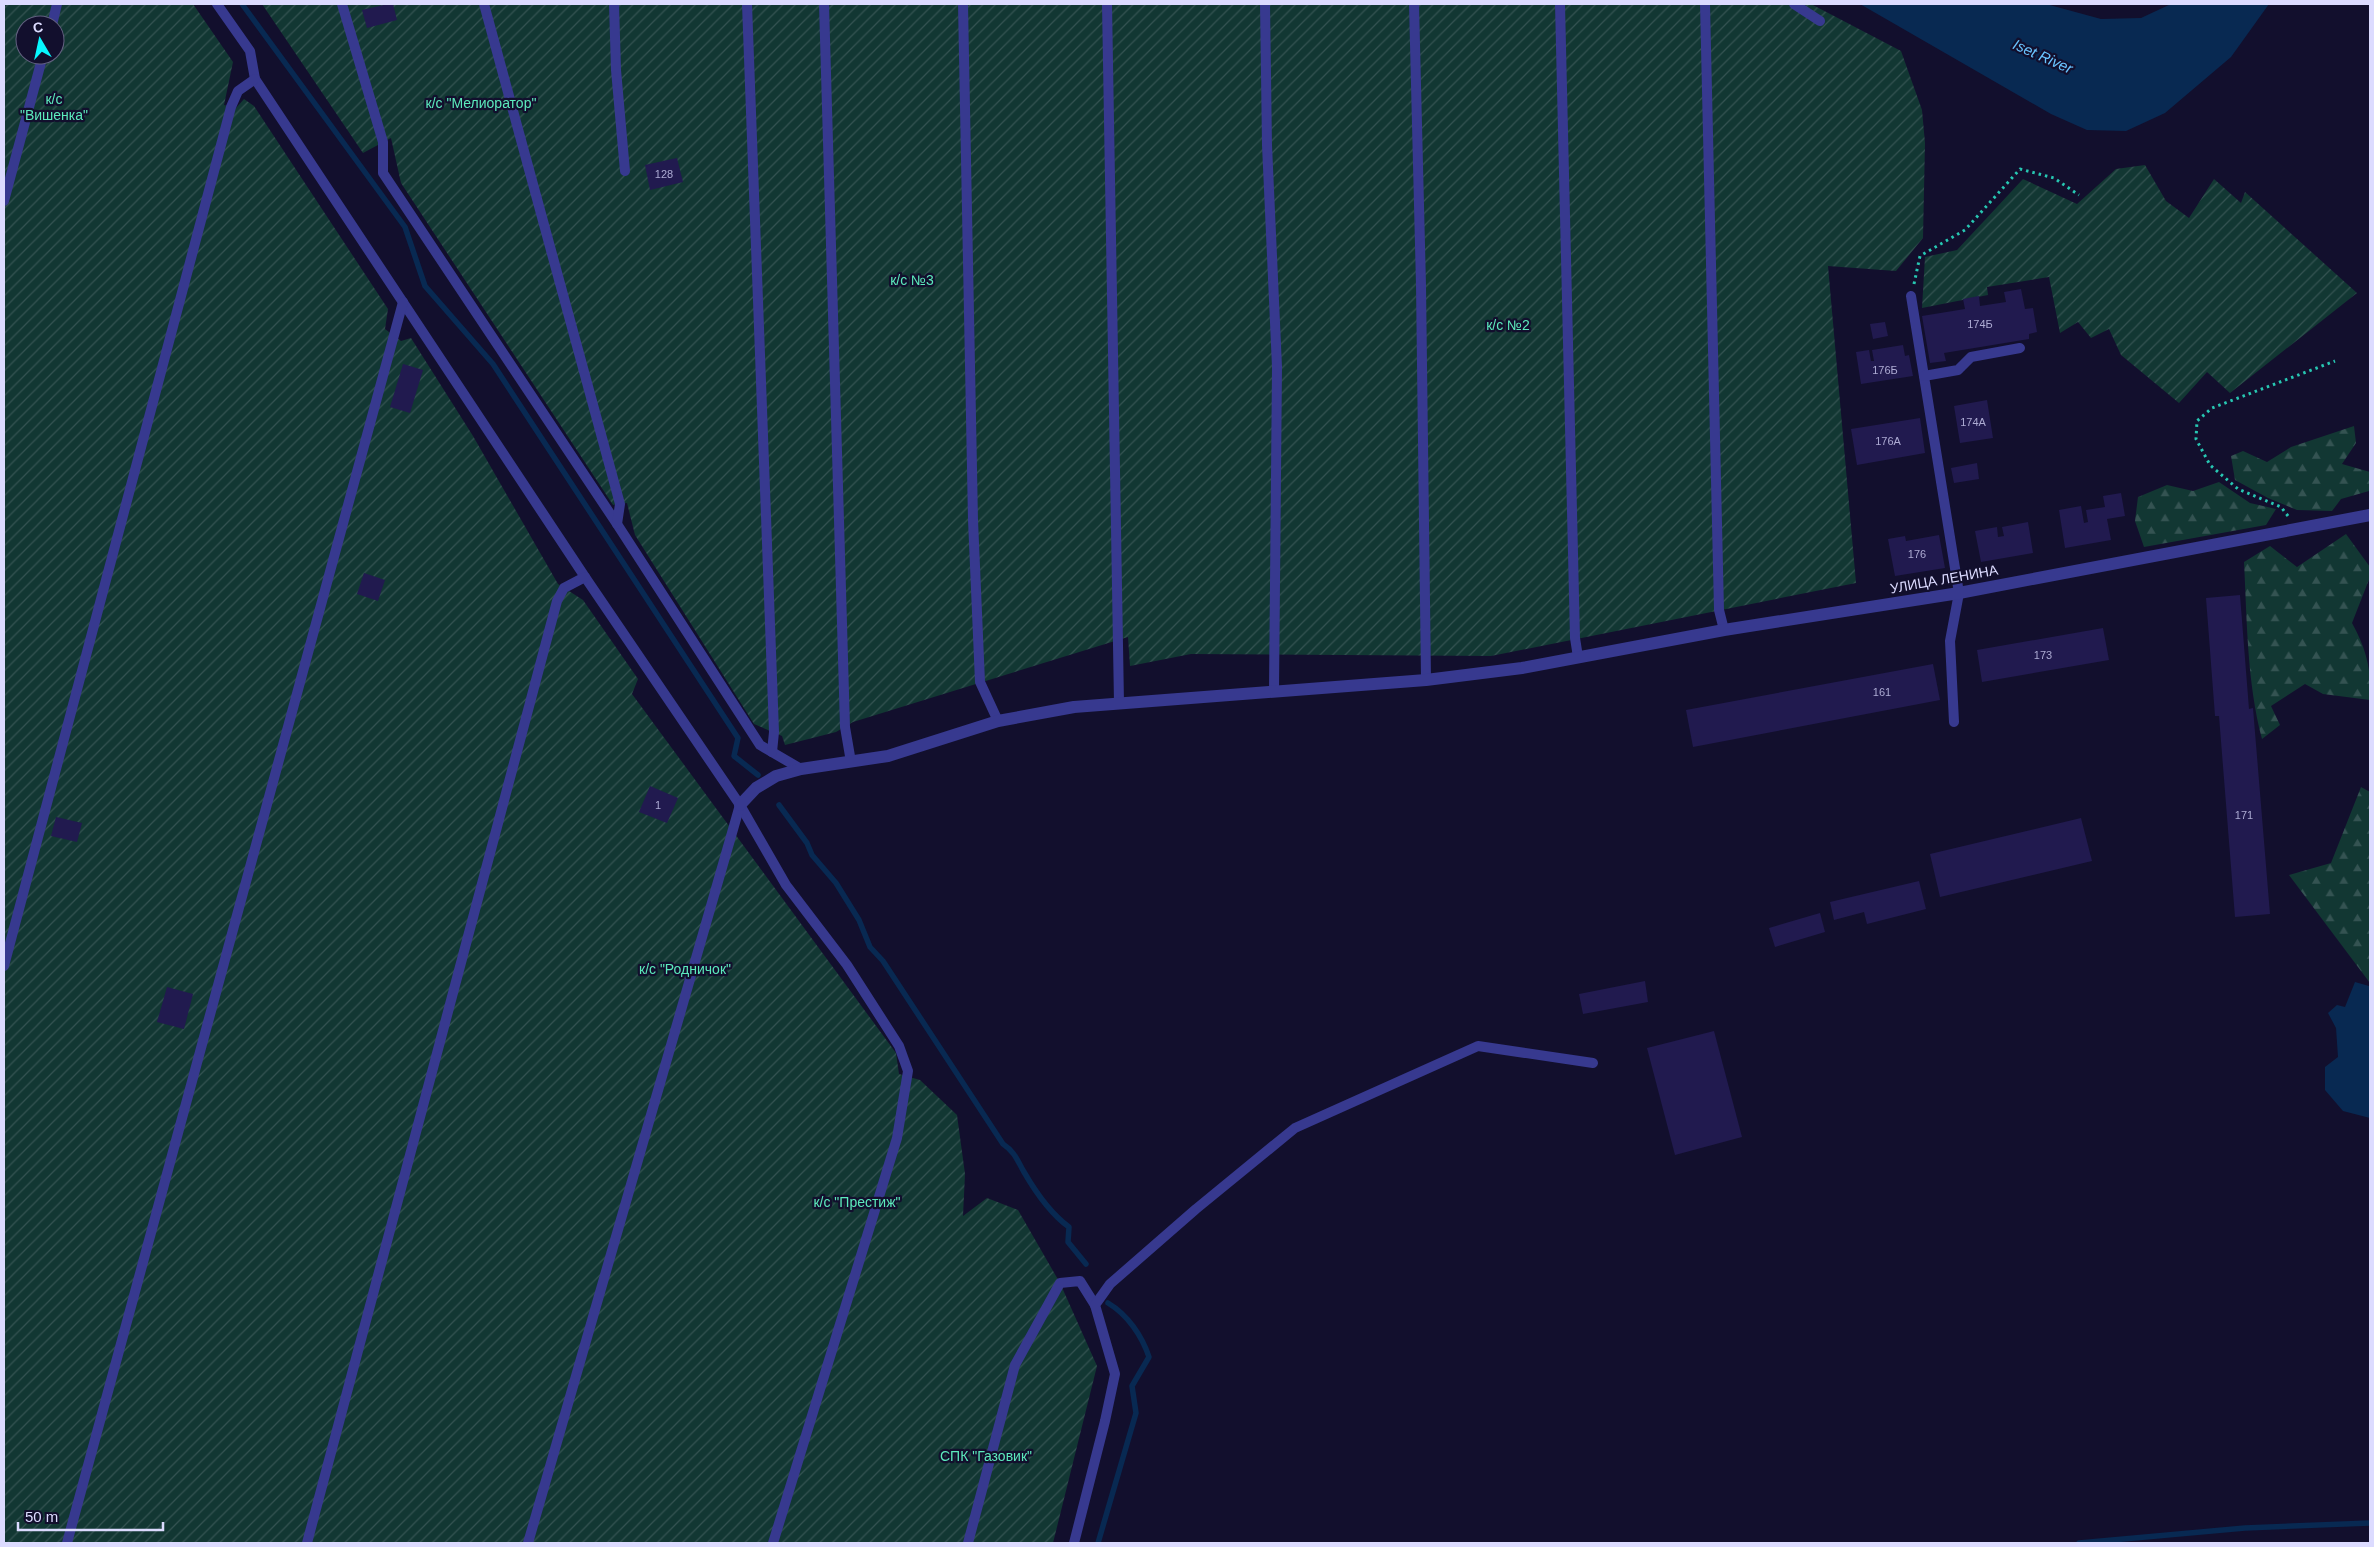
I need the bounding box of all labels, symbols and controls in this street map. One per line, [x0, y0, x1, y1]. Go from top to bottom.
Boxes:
north arrow [15, 15, 65, 65]
text: С [32, 18, 44, 36]
water label: Iset River [2011, 35, 2076, 77]
park label: к/с "Вишенка" [20, 91, 88, 123]
park label: к/с "Мелиоратор" [426, 95, 536, 111]
house number: 128 [655, 168, 673, 180]
park label: к/с №3 [890, 272, 934, 288]
park label: к/с №2 [1486, 317, 1530, 333]
house number: 174Б [1967, 318, 1993, 330]
house number: 176Б [1872, 364, 1898, 376]
house number: 174А [1960, 416, 1987, 428]
house number: 176А [1875, 435, 1902, 447]
house number: 176 [1908, 548, 1926, 560]
street label: УЛИЦА ЛЕНИНА [1889, 562, 2000, 596]
house number: 173 [2034, 649, 2052, 661]
house number: 161 [1873, 686, 1891, 698]
house number: 1 [655, 799, 661, 811]
house number: 171 [2235, 809, 2253, 821]
park label: к/с "Родничок" [639, 961, 731, 977]
park label: к/с "Престиж" [813, 1194, 901, 1210]
park label: СПК "Газовик" [940, 1448, 1032, 1464]
scale bar [18, 1500, 162, 1532]
text: 50 m [25, 1508, 58, 1525]

